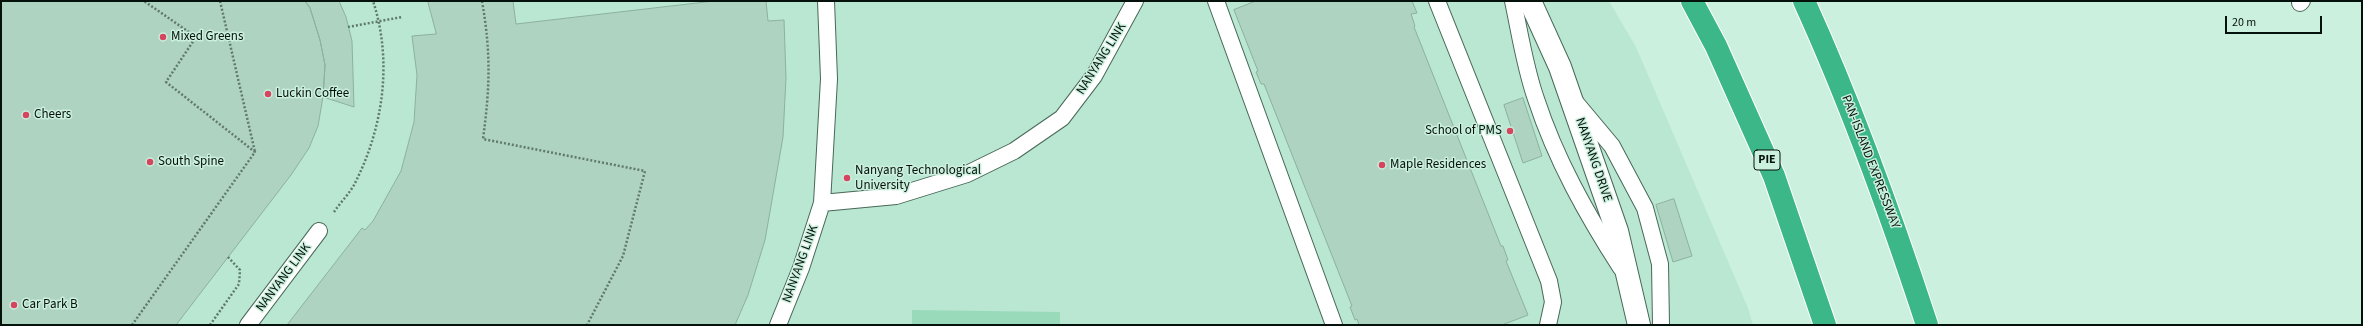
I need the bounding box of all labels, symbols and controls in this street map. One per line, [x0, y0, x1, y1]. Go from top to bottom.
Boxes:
scale bar [2227, 8, 2324, 34]
text: 20 m [2232, 14, 2256, 31]
street label: NANYANG LINK [1074, 20, 1130, 98]
place label: Mixed Greens [171, 29, 243, 45]
marker: Mixed Greens [158, 32, 168, 42]
place label: Luckin Coffee [276, 86, 349, 102]
marker: Luckin Coffee [263, 89, 273, 99]
street label: PAN-ISLAND EXPRESSWAY [1837, 93, 1903, 231]
place label: Cheers [34, 107, 71, 123]
marker: Cheers [21, 110, 31, 120]
street label: NANYANG DRIVE [1571, 116, 1615, 204]
place label: School of PMS [1425, 123, 1502, 139]
marker: School of PMS [1505, 126, 1515, 136]
road number: PIE [1754, 150, 1780, 170]
place label: South Spine [158, 154, 224, 170]
marker: South Spine [145, 157, 155, 167]
place label: Maple Residences [1390, 157, 1486, 173]
marker: Maple Residences [1377, 160, 1387, 170]
place label: Nanyang Technological University [855, 163, 981, 194]
marker: Nanyang Technological University [842, 173, 852, 183]
street label: NANYANG LINK [780, 223, 822, 305]
street label: NANYANG LINK [253, 241, 315, 315]
place label: Car Park B [22, 297, 78, 313]
marker: Car Park B [9, 300, 19, 310]

